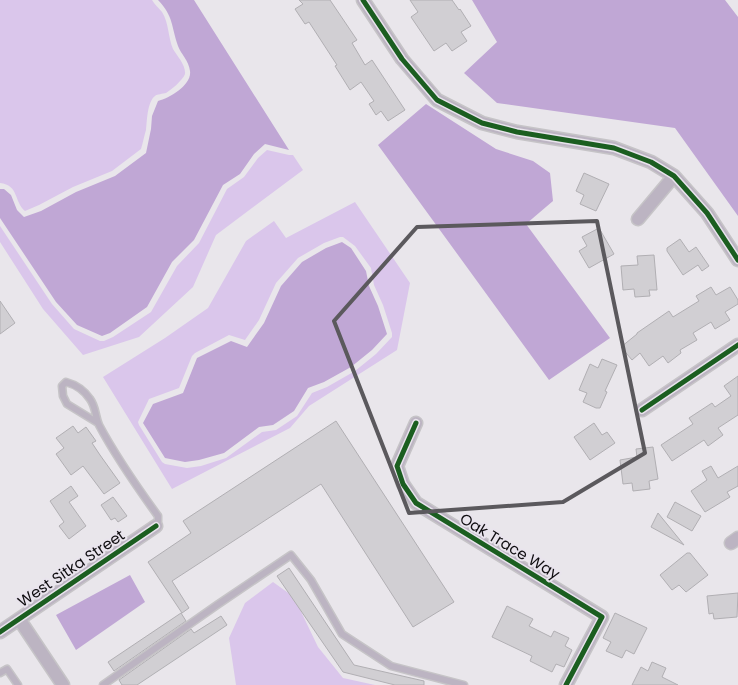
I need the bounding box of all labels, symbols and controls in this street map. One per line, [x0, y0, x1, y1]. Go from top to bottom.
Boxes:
street label: Oak Trace Way [456, 508, 564, 584]
street label: West Sitka Street [13, 524, 129, 612]

